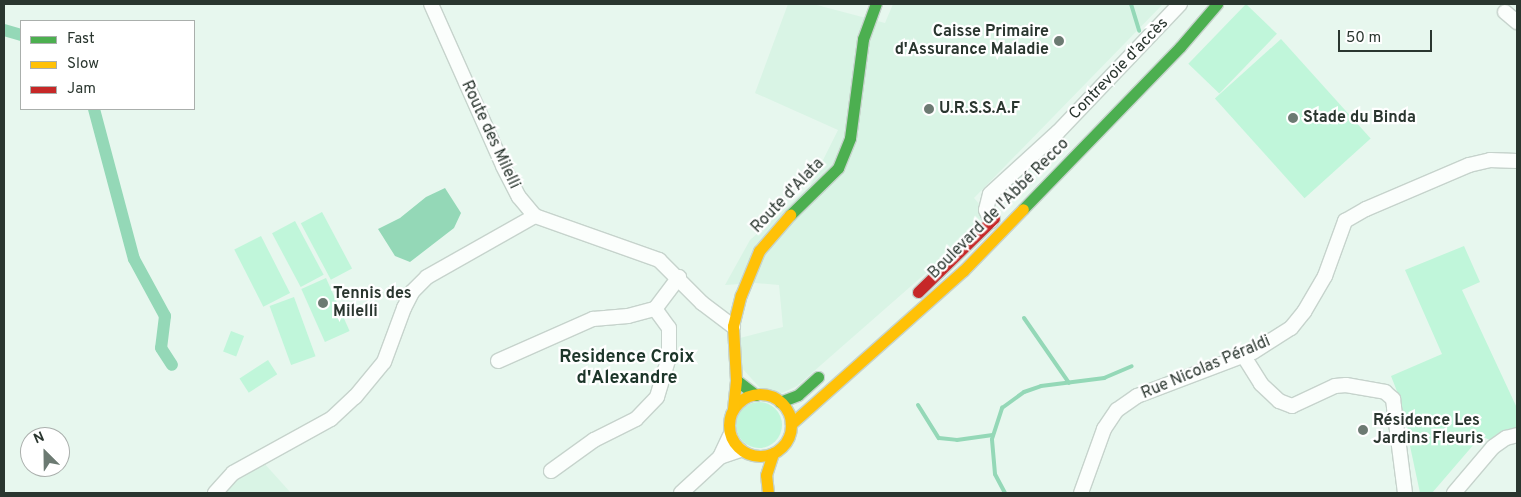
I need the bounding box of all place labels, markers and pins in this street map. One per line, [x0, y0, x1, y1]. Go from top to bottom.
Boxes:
place label: Caisse Primaire d'Assurance Maladie [895, 22, 1049, 60]
marker: Caisse Primaire d'Assurance Maladie [1053, 35, 1065, 47]
place label: U.R.S.S.A.F [939, 99, 1020, 119]
marker: U.R.S.S.A.F [923, 103, 935, 115]
place label: Stade du Binda [1303, 108, 1416, 128]
marker: Stade du Binda [1287, 112, 1299, 124]
place label: Tennis des Milelli [333, 284, 412, 322]
marker: Tennis des Milelli [317, 297, 329, 309]
place label: Résidence Les Jardins Fleuris [1373, 411, 1484, 449]
marker: Résidence Les Jardins Fleuris [1357, 424, 1369, 436]

